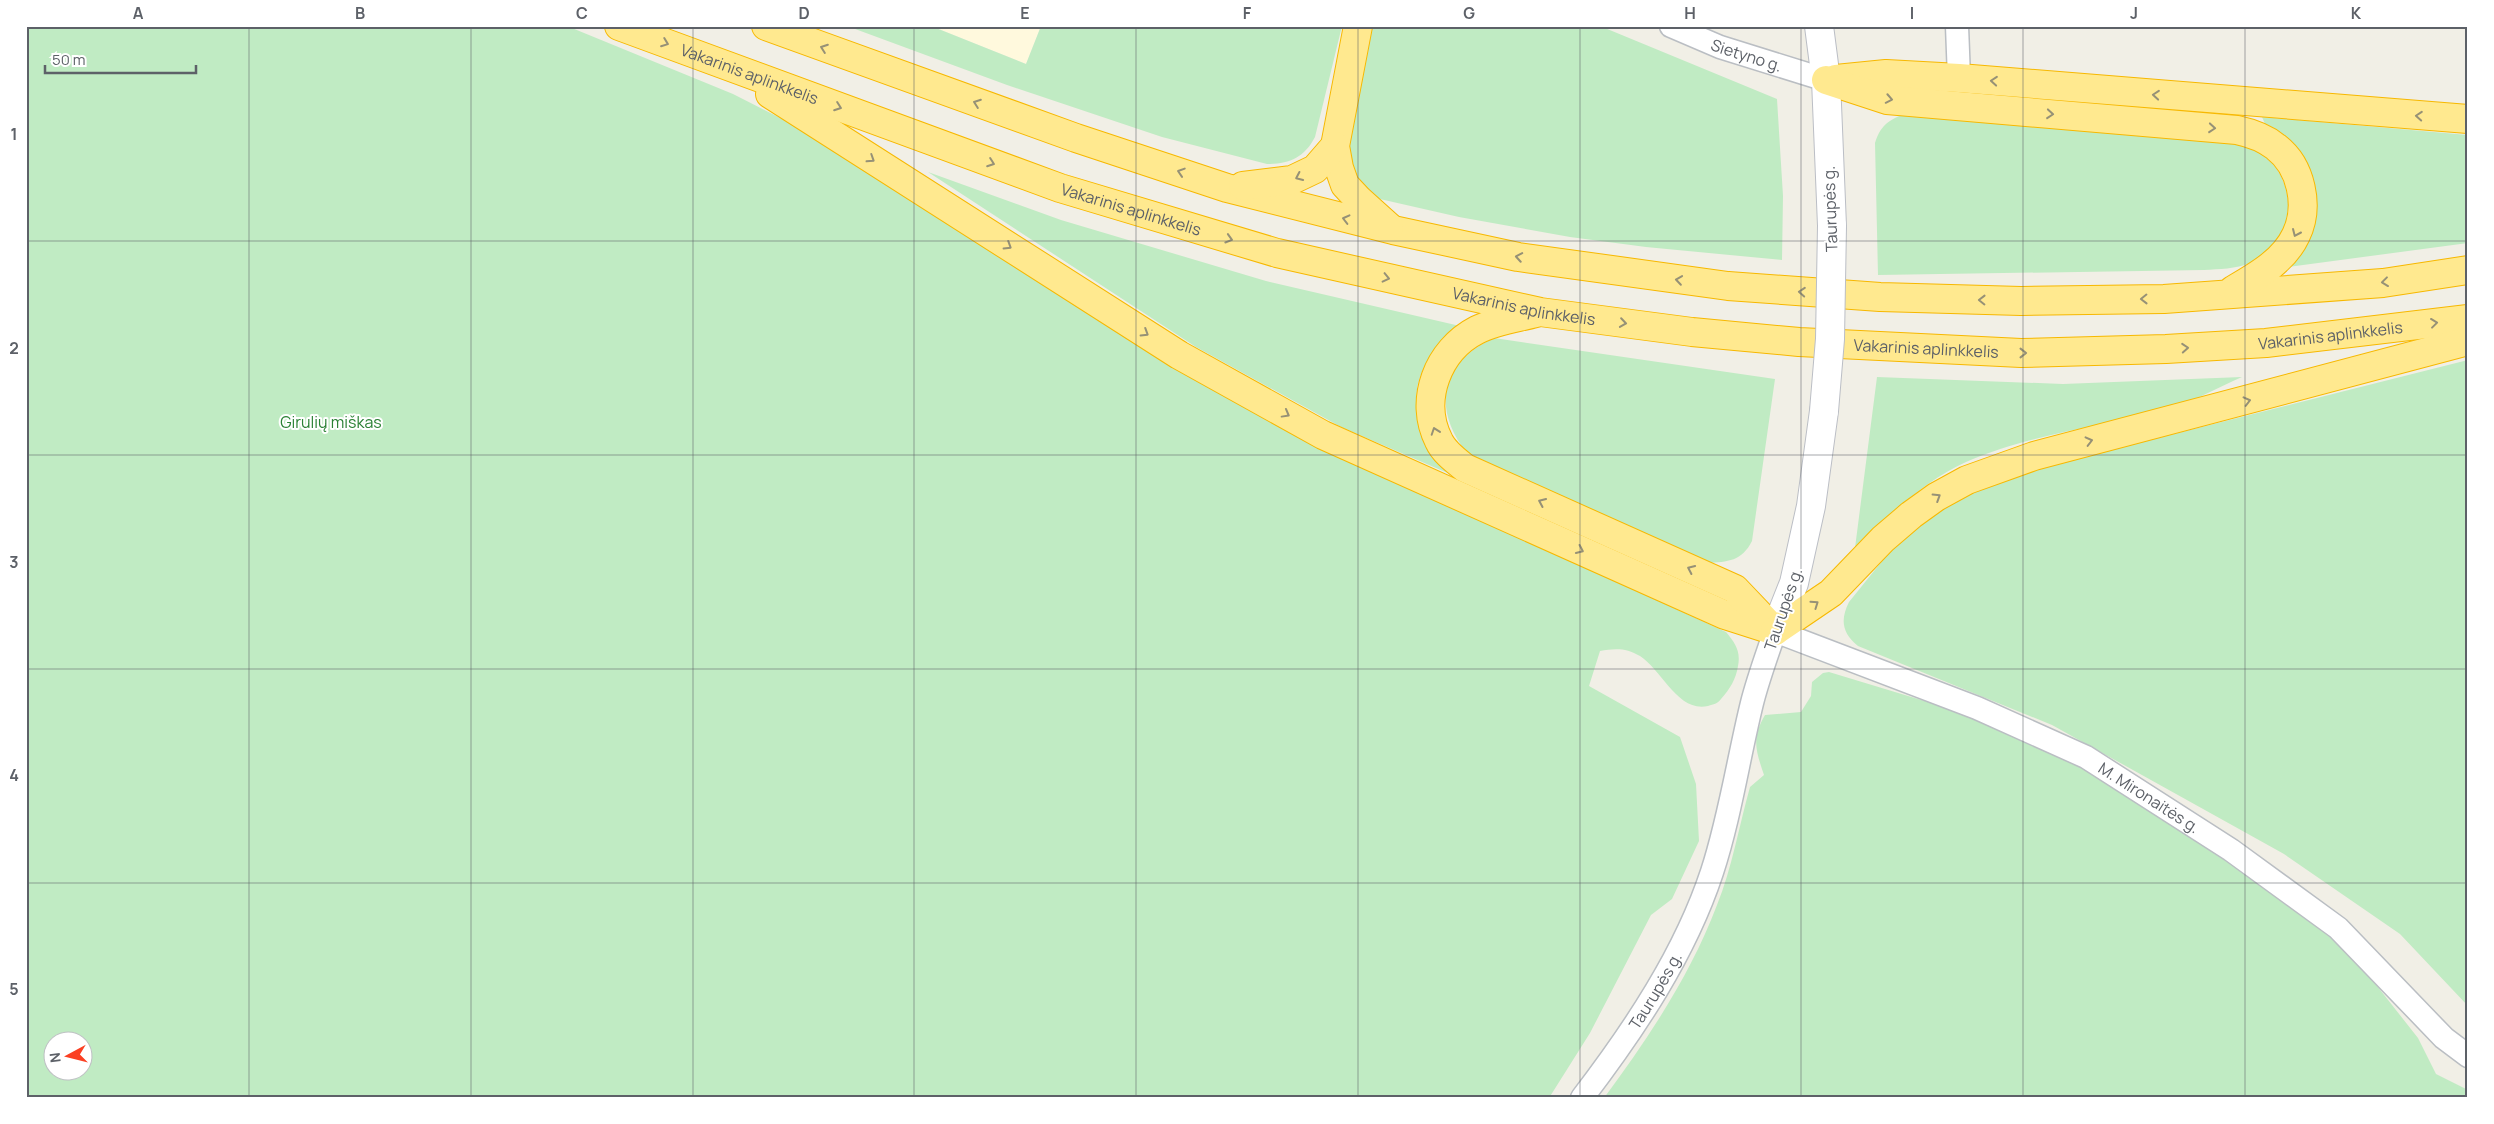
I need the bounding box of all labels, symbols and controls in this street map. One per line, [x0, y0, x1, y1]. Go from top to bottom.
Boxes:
text: A [133, 2, 144, 24]
text: B [355, 2, 365, 24]
text: C [576, 2, 588, 24]
text: D [798, 2, 810, 24]
text: E [1020, 2, 1030, 24]
text: F [1243, 2, 1252, 24]
text: G [1463, 2, 1475, 24]
text: H [1684, 2, 1696, 24]
text: I [1910, 2, 1914, 24]
text: J [2130, 2, 2138, 24]
text: K [2351, 2, 2362, 24]
street label: Sietyno g. [1707, 33, 1785, 77]
one-way arrow [660, 37, 669, 47]
street label: Vakarinis aplinkkelis [677, 39, 822, 109]
scale bar [45, 42, 196, 74]
one-way arrow [821, 44, 829, 54]
text: 50 m [52, 49, 86, 70]
one-way arrow [1990, 76, 1998, 87]
one-way arrow [2151, 90, 2159, 101]
one-way arrow [1884, 94, 1893, 104]
one-way arrow [974, 99, 982, 109]
one-way arrow [833, 101, 842, 111]
one-way arrow [2047, 108, 2055, 119]
one-way arrow [2415, 110, 2423, 121]
one-way arrow [2209, 122, 2217, 133]
text: 1 [10, 123, 18, 145]
one-way arrow [865, 152, 874, 162]
one-way arrow [986, 157, 994, 167]
street label: Taurupės g. [1818, 166, 1842, 252]
one-way arrow [1177, 168, 1185, 178]
one-way arrow [1295, 170, 1304, 181]
street label: Vakarinis aplinkkelis [1058, 178, 1204, 241]
one-way arrow [1341, 214, 1350, 225]
one-way arrow [2292, 228, 2303, 237]
one-way arrow [1224, 233, 1232, 243]
one-way arrow [1002, 240, 1011, 249]
one-way arrow [1514, 253, 1523, 263]
one-way arrow [1382, 272, 1391, 283]
one-way arrow [1675, 275, 1683, 286]
one-way arrow [2381, 276, 2389, 287]
street label: Vakarinis aplinkkelis [1450, 282, 1597, 330]
one-way arrow [1798, 286, 1806, 297]
one-way arrow [2140, 294, 2148, 304]
one-way arrow [1978, 295, 1986, 305]
street label: Vakarinis aplinkkelis [2257, 316, 2404, 354]
one-way arrow [1619, 317, 1627, 328]
one-way arrow [2430, 318, 2438, 329]
one-way arrow [1139, 327, 1149, 336]
street label: Vakarinis aplinkkelis [1853, 334, 1999, 363]
text: 2 [9, 337, 19, 359]
one-way arrow [2182, 343, 2190, 354]
one-way arrow [2019, 347, 2027, 358]
one-way arrow [2242, 396, 2251, 407]
one-way arrow [1280, 408, 1289, 418]
park label: Girulių miškas [280, 411, 382, 433]
one-way arrow [1431, 427, 1441, 435]
one-way arrow [2085, 437, 2093, 447]
one-way arrow [1932, 494, 1941, 504]
one-way arrow [1538, 498, 1547, 509]
one-way arrow [1575, 544, 1584, 555]
text: 3 [9, 551, 19, 573]
one-way arrow [1687, 564, 1696, 575]
street label: Taurupės g. [1759, 565, 1807, 653]
one-way arrow [1809, 601, 1819, 610]
street label: M. Mironaitės g. [2094, 757, 2204, 838]
text: 4 [9, 764, 19, 786]
street label: Taurupės g. [1624, 948, 1687, 1034]
text: 5 [9, 978, 19, 1000]
north arrow [42, 1032, 92, 1082]
text: N [45, 1051, 65, 1064]

